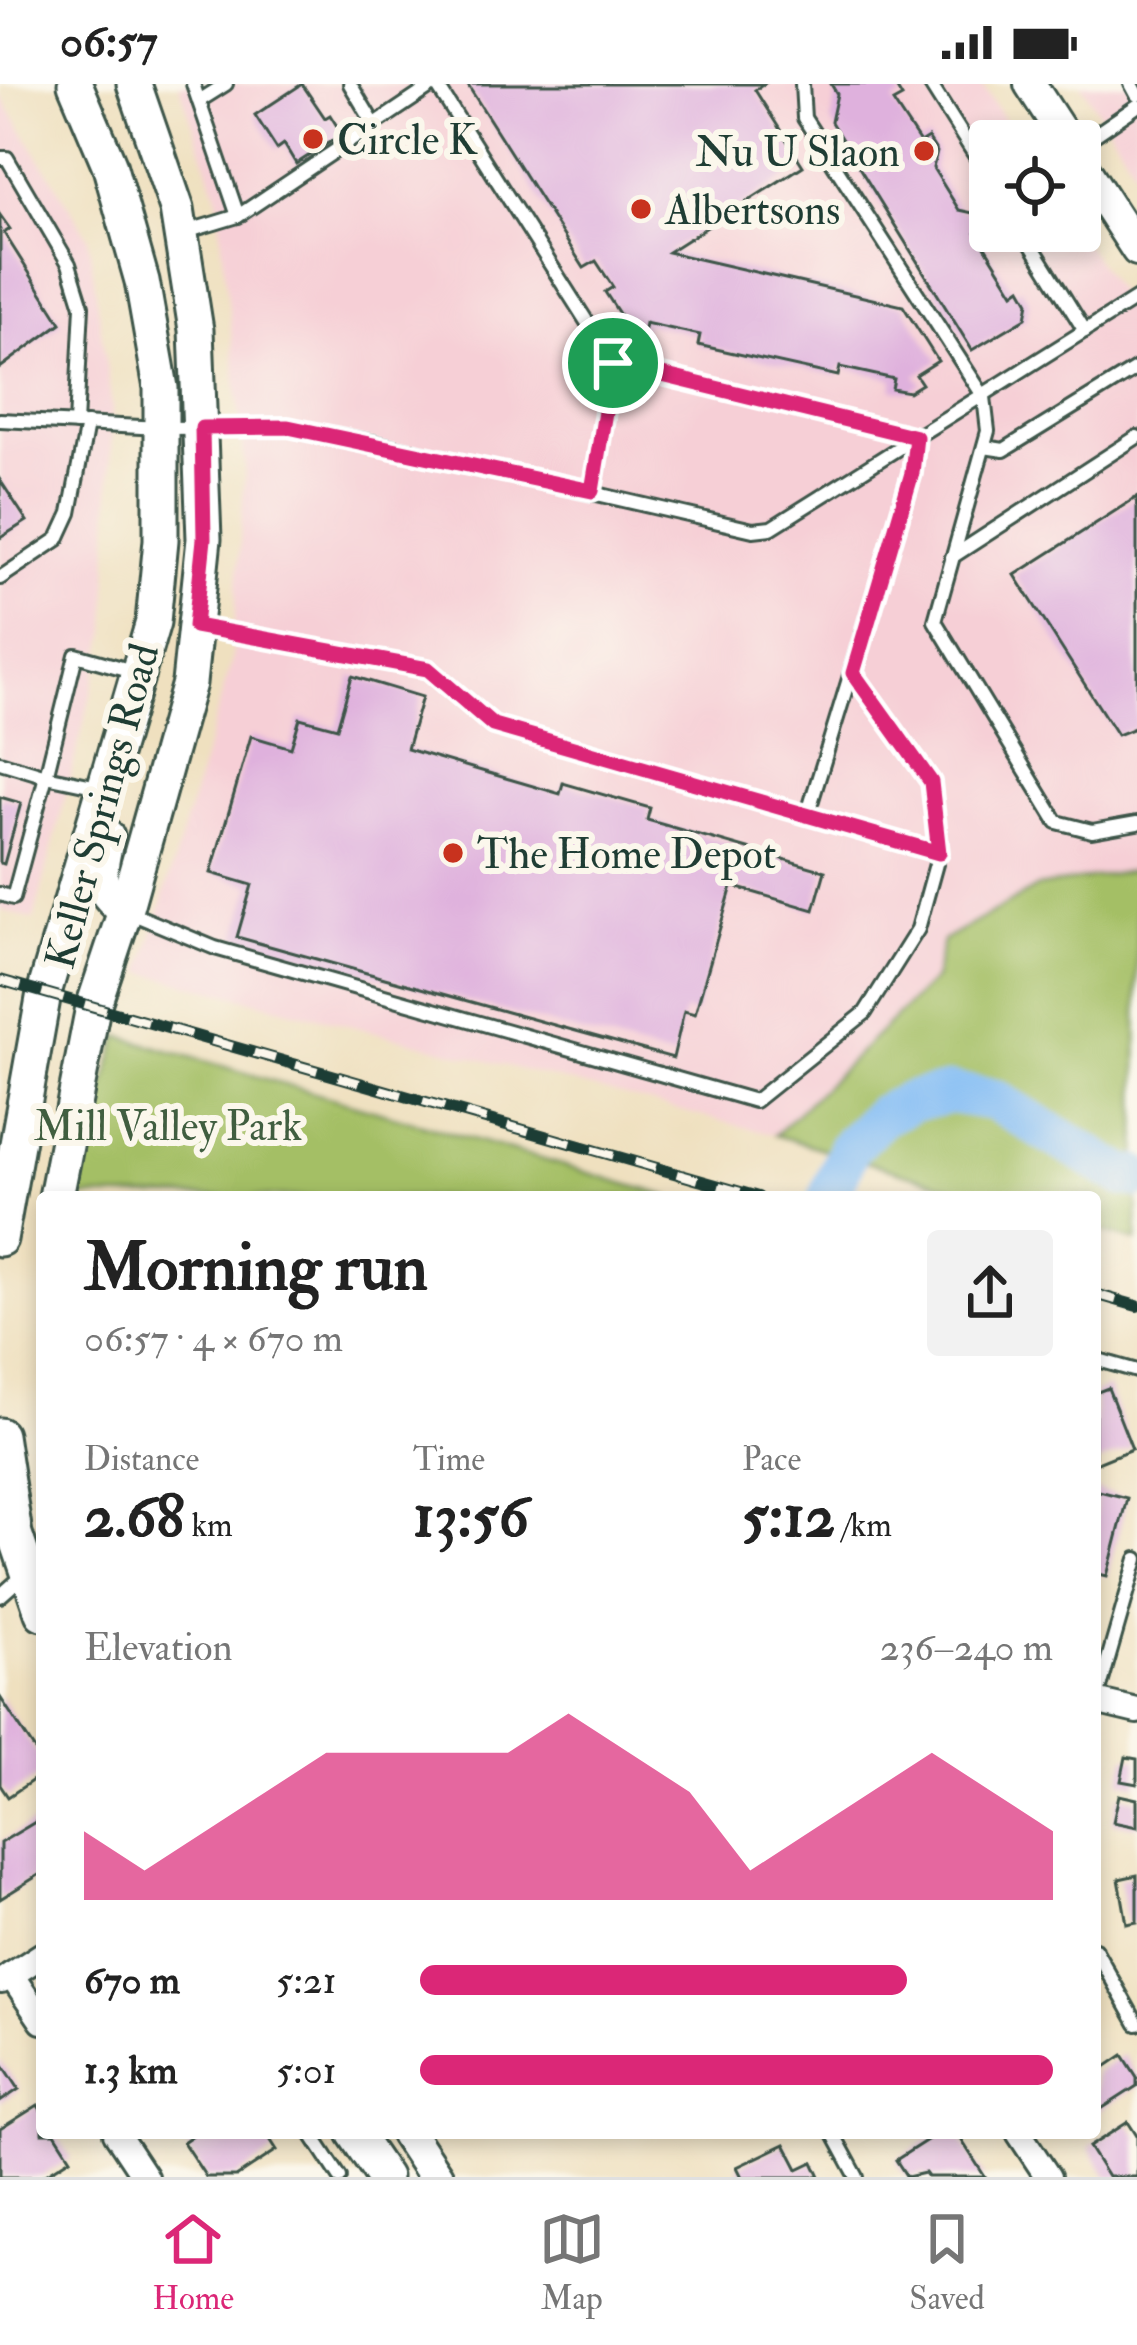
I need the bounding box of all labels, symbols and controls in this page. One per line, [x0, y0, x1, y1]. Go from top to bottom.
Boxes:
text: 06:57 [60, 14, 157, 70]
place label: Circle K [337, 115, 478, 167]
map controls [969, 120, 1101, 252]
button: locate [969, 120, 1101, 252]
marker: Circle K [300, 126, 326, 152]
place label: Nu U Slaon [696, 127, 900, 179]
marker: Nu U Slaon [911, 138, 937, 164]
place label: Albertsons [664, 185, 840, 237]
marker: Albertsons [628, 196, 654, 222]
pin [562, 312, 664, 414]
icon: arrive [580, 330, 646, 396]
street label: Keller Springs Road [35, 638, 171, 975]
place label: The Home Depot [477, 829, 776, 881]
marker: The Home Depot [440, 840, 466, 866]
park label: Mill Valley Park [34, 1101, 302, 1153]
text: Morning run [84, 1227, 428, 1310]
button: share [927, 1230, 1053, 1356]
text: 06:57 · 4 × 670 m [84, 1314, 343, 1363]
text: Distance [84, 1439, 199, 1480]
text: Time [413, 1439, 485, 1480]
text: Pace [742, 1439, 801, 1480]
text: 2.68 [84, 1480, 184, 1555]
text: 13:56 [413, 1480, 529, 1555]
text: 5:12 [742, 1480, 835, 1555]
text: km [184, 1505, 233, 1546]
text: /km [835, 1505, 892, 1546]
text: Elevation [84, 1623, 233, 1672]
text: 236–240 m [880, 1623, 1053, 1672]
text: 670 m [84, 1956, 180, 2005]
text: 5:21 [276, 1956, 336, 2005]
text: 1.3 km [84, 2046, 177, 2095]
text: 5:01 [276, 2046, 336, 2095]
tab: Home [152, 2206, 234, 2319]
tab: Map [539, 2206, 605, 2319]
tab: Saved [909, 2206, 985, 2319]

